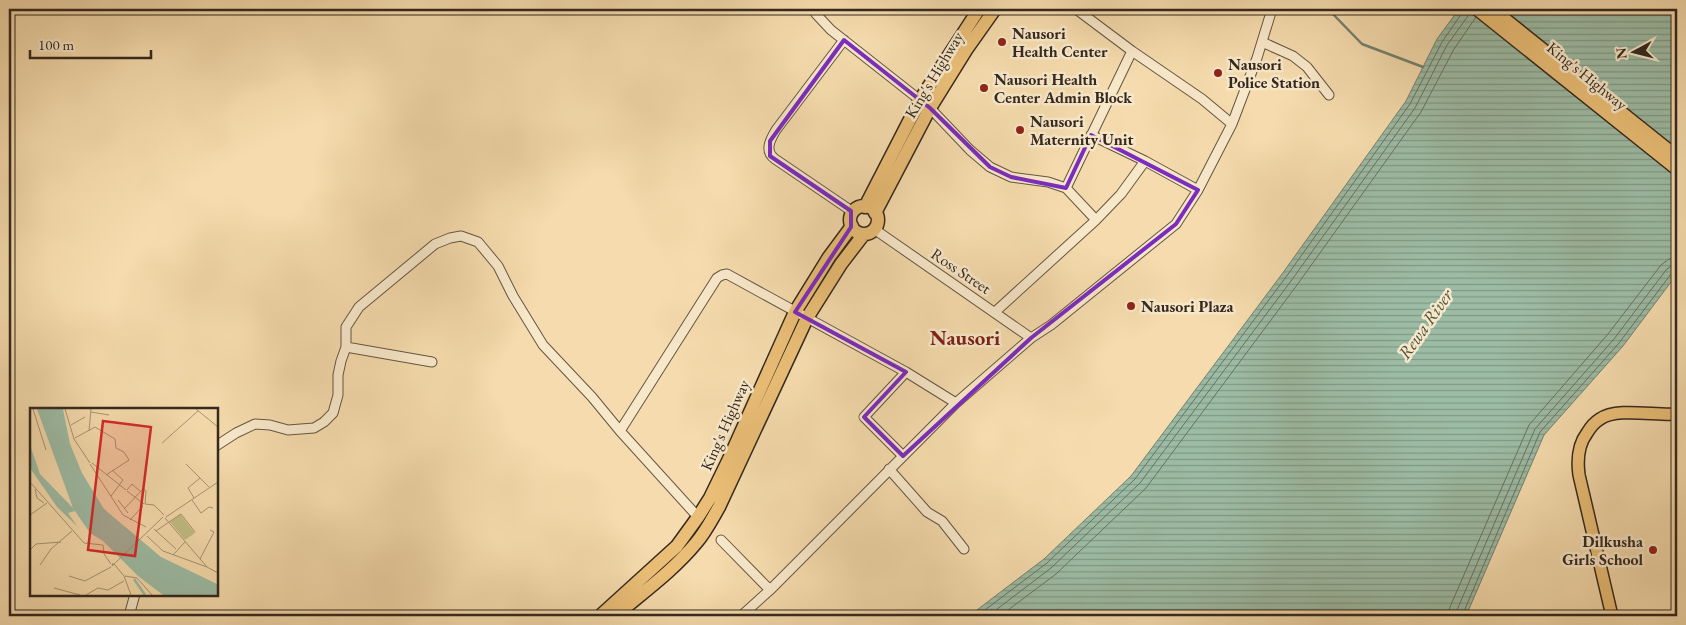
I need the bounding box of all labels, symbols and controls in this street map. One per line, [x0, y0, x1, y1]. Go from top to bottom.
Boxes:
place label: Nausori Health Center [1012, 23, 1108, 62]
street label: King's Highway [900, 27, 969, 122]
scale bar [30, 28, 151, 60]
north arrow [1608, 28, 1658, 78]
text: 100 m [38, 35, 75, 54]
marker: Nausori Health Center [996, 36, 1008, 48]
street label: King's Highway [1543, 37, 1632, 115]
text: N [1611, 46, 1631, 60]
place label: Nausori Police Station [1228, 54, 1320, 93]
marker: Nausori Police Station [1212, 67, 1224, 79]
place label: Nausori Health Center Admin Block [994, 69, 1132, 108]
marker: Nausori Health Center Admin Block [978, 82, 990, 94]
place label: Nausori Maternity Unit [1030, 111, 1133, 150]
marker: Nausori Maternity Unit [1014, 124, 1026, 136]
street label: Ross Street [927, 243, 995, 299]
water label: Rewa River [1393, 284, 1458, 363]
place label: Nausori Plaza [1141, 296, 1234, 317]
marker: Nausori Plaza [1125, 300, 1137, 312]
district label: Nausori [930, 324, 1000, 351]
street label: King's Highway [696, 375, 755, 474]
inset map [30, 408, 218, 595]
place label: Dilkusha Girls School [1562, 531, 1644, 570]
marker: Dilkusha Girls School [1647, 544, 1659, 556]

